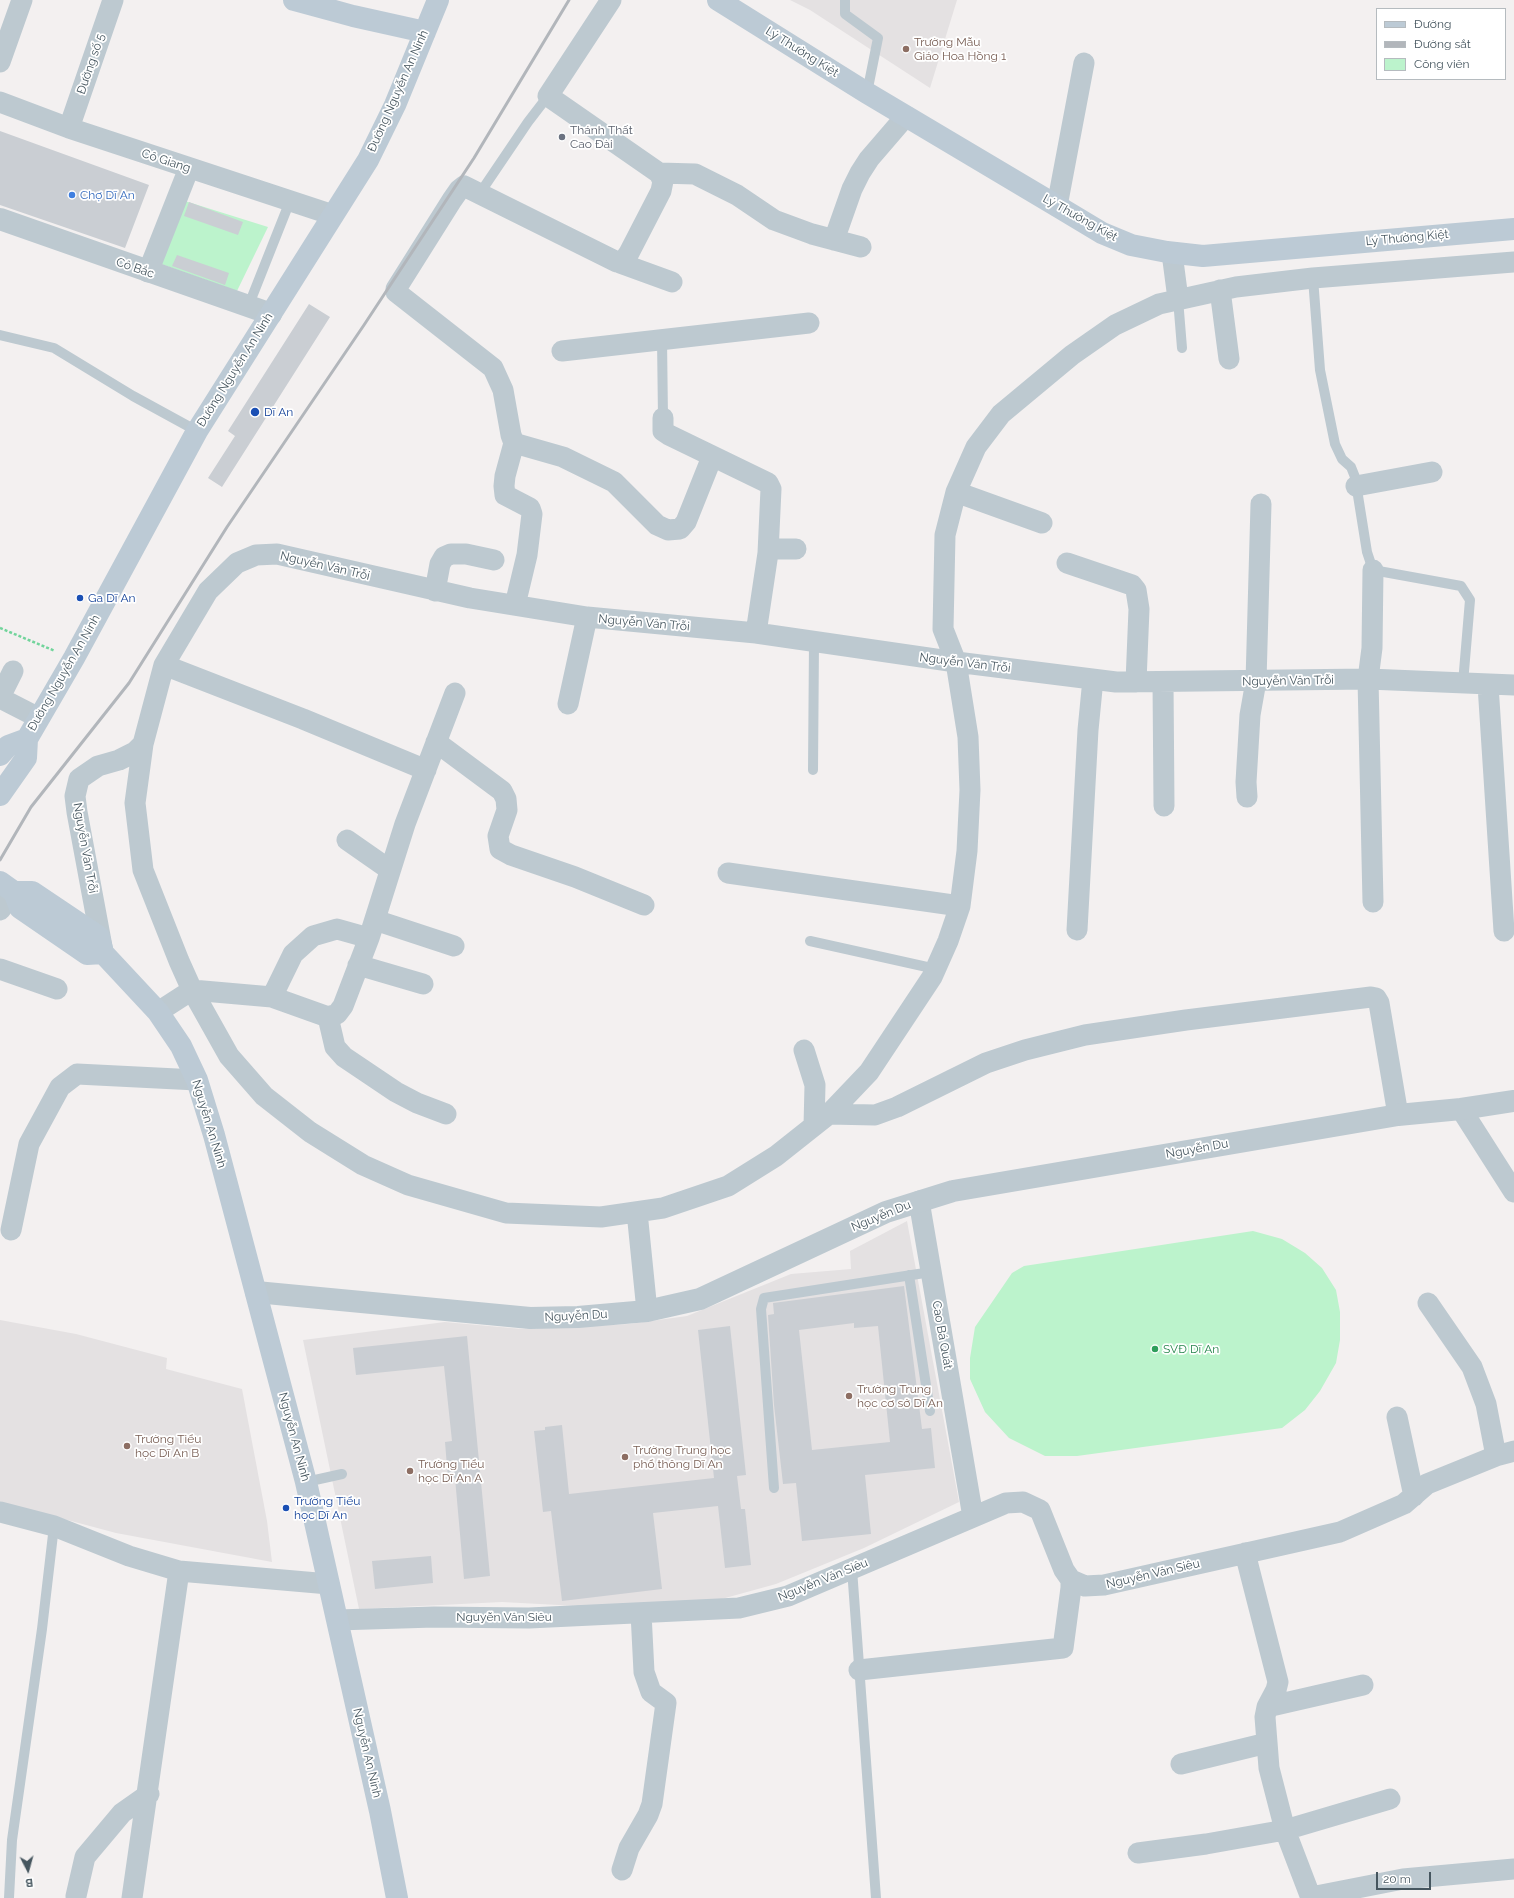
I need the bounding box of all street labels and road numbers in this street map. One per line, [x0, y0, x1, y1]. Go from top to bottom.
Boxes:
street label: Lý Thường Kiệt [763, 24, 841, 80]
street label: Đường Nguyễn An Ninh [365, 28, 431, 154]
street label: Đường số 5 [74, 32, 108, 96]
street label: Cô Giang [140, 146, 192, 176]
street label: Lý Thường Kiệt [1040, 192, 1120, 244]
street label: Lý Thường Kiệt [1365, 227, 1449, 249]
street label: Cô Bắc [114, 255, 156, 281]
street label: Đường Nguyễn An Ninh [194, 310, 276, 430]
street label: Nguyễn Văn Trỗi [279, 549, 371, 583]
street label: Đường Nguyễn An Ninh [25, 612, 103, 734]
street label: Nguyễn Văn Trỗi [598, 612, 690, 634]
street label: Nguyễn Văn Trỗi [919, 650, 1011, 676]
street label: Nguyễn Văn Trỗi [1242, 673, 1334, 689]
street label: Nguyễn Văn Trỗi [70, 802, 100, 894]
street label: Nguyễn An Ninh [189, 1078, 229, 1170]
street label: Nguyễn Du [1165, 1136, 1229, 1162]
street label: Nguyễn Du [849, 1198, 913, 1234]
street label: Cao Bá Quát [929, 1300, 955, 1370]
street label: Nguyễn Du [544, 1307, 608, 1325]
street label: Nguyễn An Ninh [275, 1391, 313, 1483]
street label: Nguyễn Văn Siêu [776, 1555, 870, 1605]
street label: Nguyễn Văn Siêu [1105, 1556, 1201, 1592]
street label: Nguyễn Văn Siêu [456, 1610, 552, 1624]
street label: Nguyễn An Ninh [350, 1707, 384, 1799]

